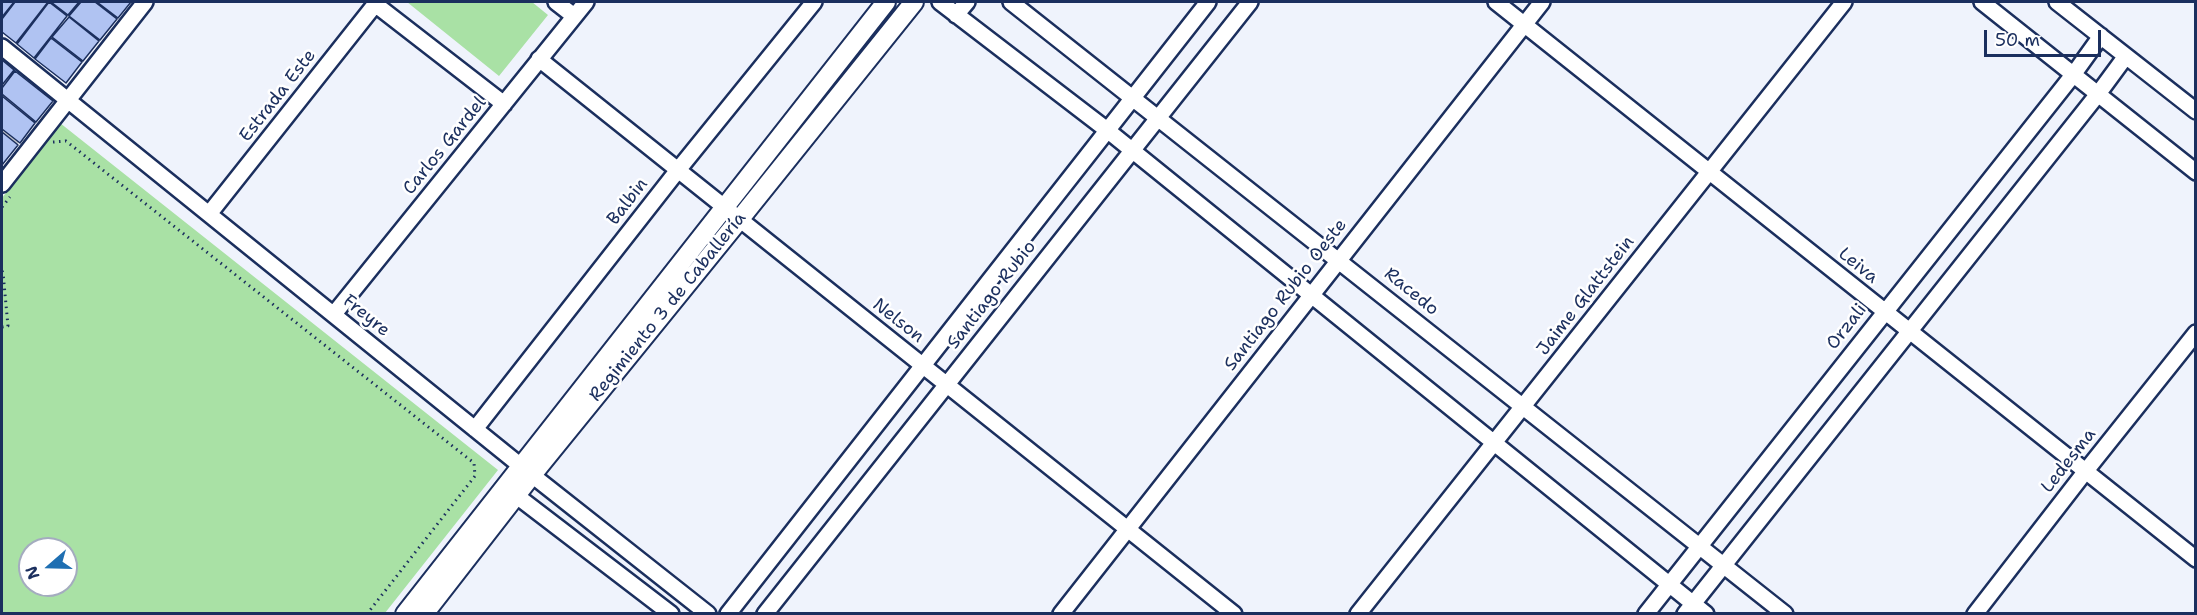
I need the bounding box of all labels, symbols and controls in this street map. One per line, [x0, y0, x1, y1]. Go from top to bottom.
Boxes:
scale bar [1987, 18, 2104, 56]
text: 50 m [1995, 28, 2040, 52]
street label: Estrada Este [235, 46, 321, 146]
street label: Carlos Gardel [399, 93, 491, 199]
street label: Balbin [603, 174, 653, 230]
street label: Regimiento 3 de Caballería [585, 208, 751, 406]
street label: Santiago Rubio Oeste [1220, 215, 1352, 375]
street label: Jaime Glattstein [1533, 232, 1639, 360]
street label: Santiago Rubio [943, 237, 1041, 353]
street label: Leiva [1834, 243, 1882, 289]
street label: Racedo [1379, 263, 1443, 321]
street label: Freyre [338, 290, 394, 342]
street label: Nelson [868, 294, 928, 348]
street label: Orzali [1822, 300, 1872, 354]
street label: Ledesma [2037, 424, 2101, 498]
north arrow [18, 537, 78, 597]
text: N [20, 563, 45, 582]

